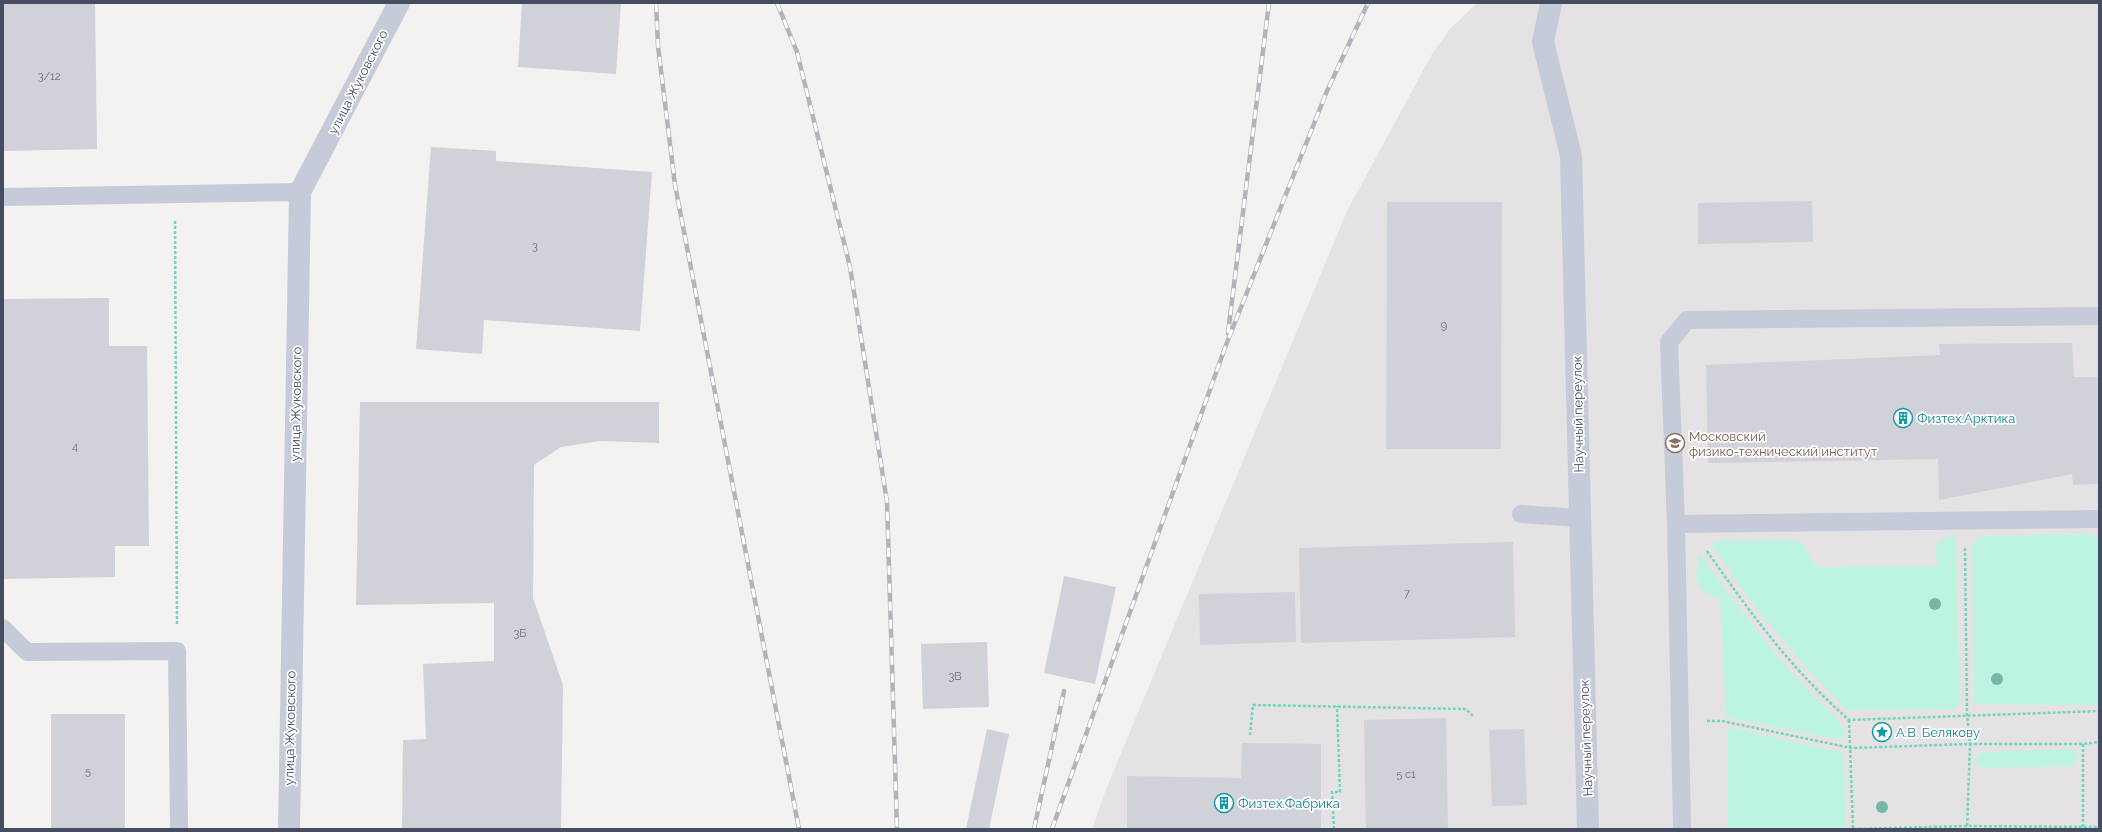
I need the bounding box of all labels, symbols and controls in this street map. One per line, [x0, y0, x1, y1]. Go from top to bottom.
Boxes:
street label: улица Жуковского [325, 27, 391, 137]
house number: 3/12 [38, 70, 61, 83]
house number: 3 [532, 240, 538, 253]
house number: 9 [1441, 319, 1447, 332]
street label: улица Жуковского [287, 346, 305, 462]
street label: Научный переулок [1569, 355, 1587, 473]
building icon: Физтех.Арктика [1892, 407, 1914, 429]
place label: Физтех.Арктика [1917, 411, 2015, 426]
place label: Московский физико-технический институт [1689, 429, 1877, 459]
school or university icon: Московский физико-технический институт [1664, 432, 1686, 454]
house number: 4 [72, 440, 78, 453]
house number: 7 [1404, 587, 1410, 600]
house number: 3Б [513, 627, 527, 640]
street label: улица Жуковского [281, 670, 299, 786]
house number: 3В [948, 670, 962, 683]
street label: Научный переулок [1576, 679, 1596, 797]
place icon: А.В. Белякову [1871, 721, 1893, 743]
place label: А.В. Белякову [1896, 725, 1980, 740]
house number: 5 [85, 765, 91, 778]
house number: 5 с1 [1396, 768, 1416, 781]
building icon: Физтех.Фабрика [1213, 792, 1235, 814]
place label: Физтех.Фабрика [1238, 796, 1340, 811]

